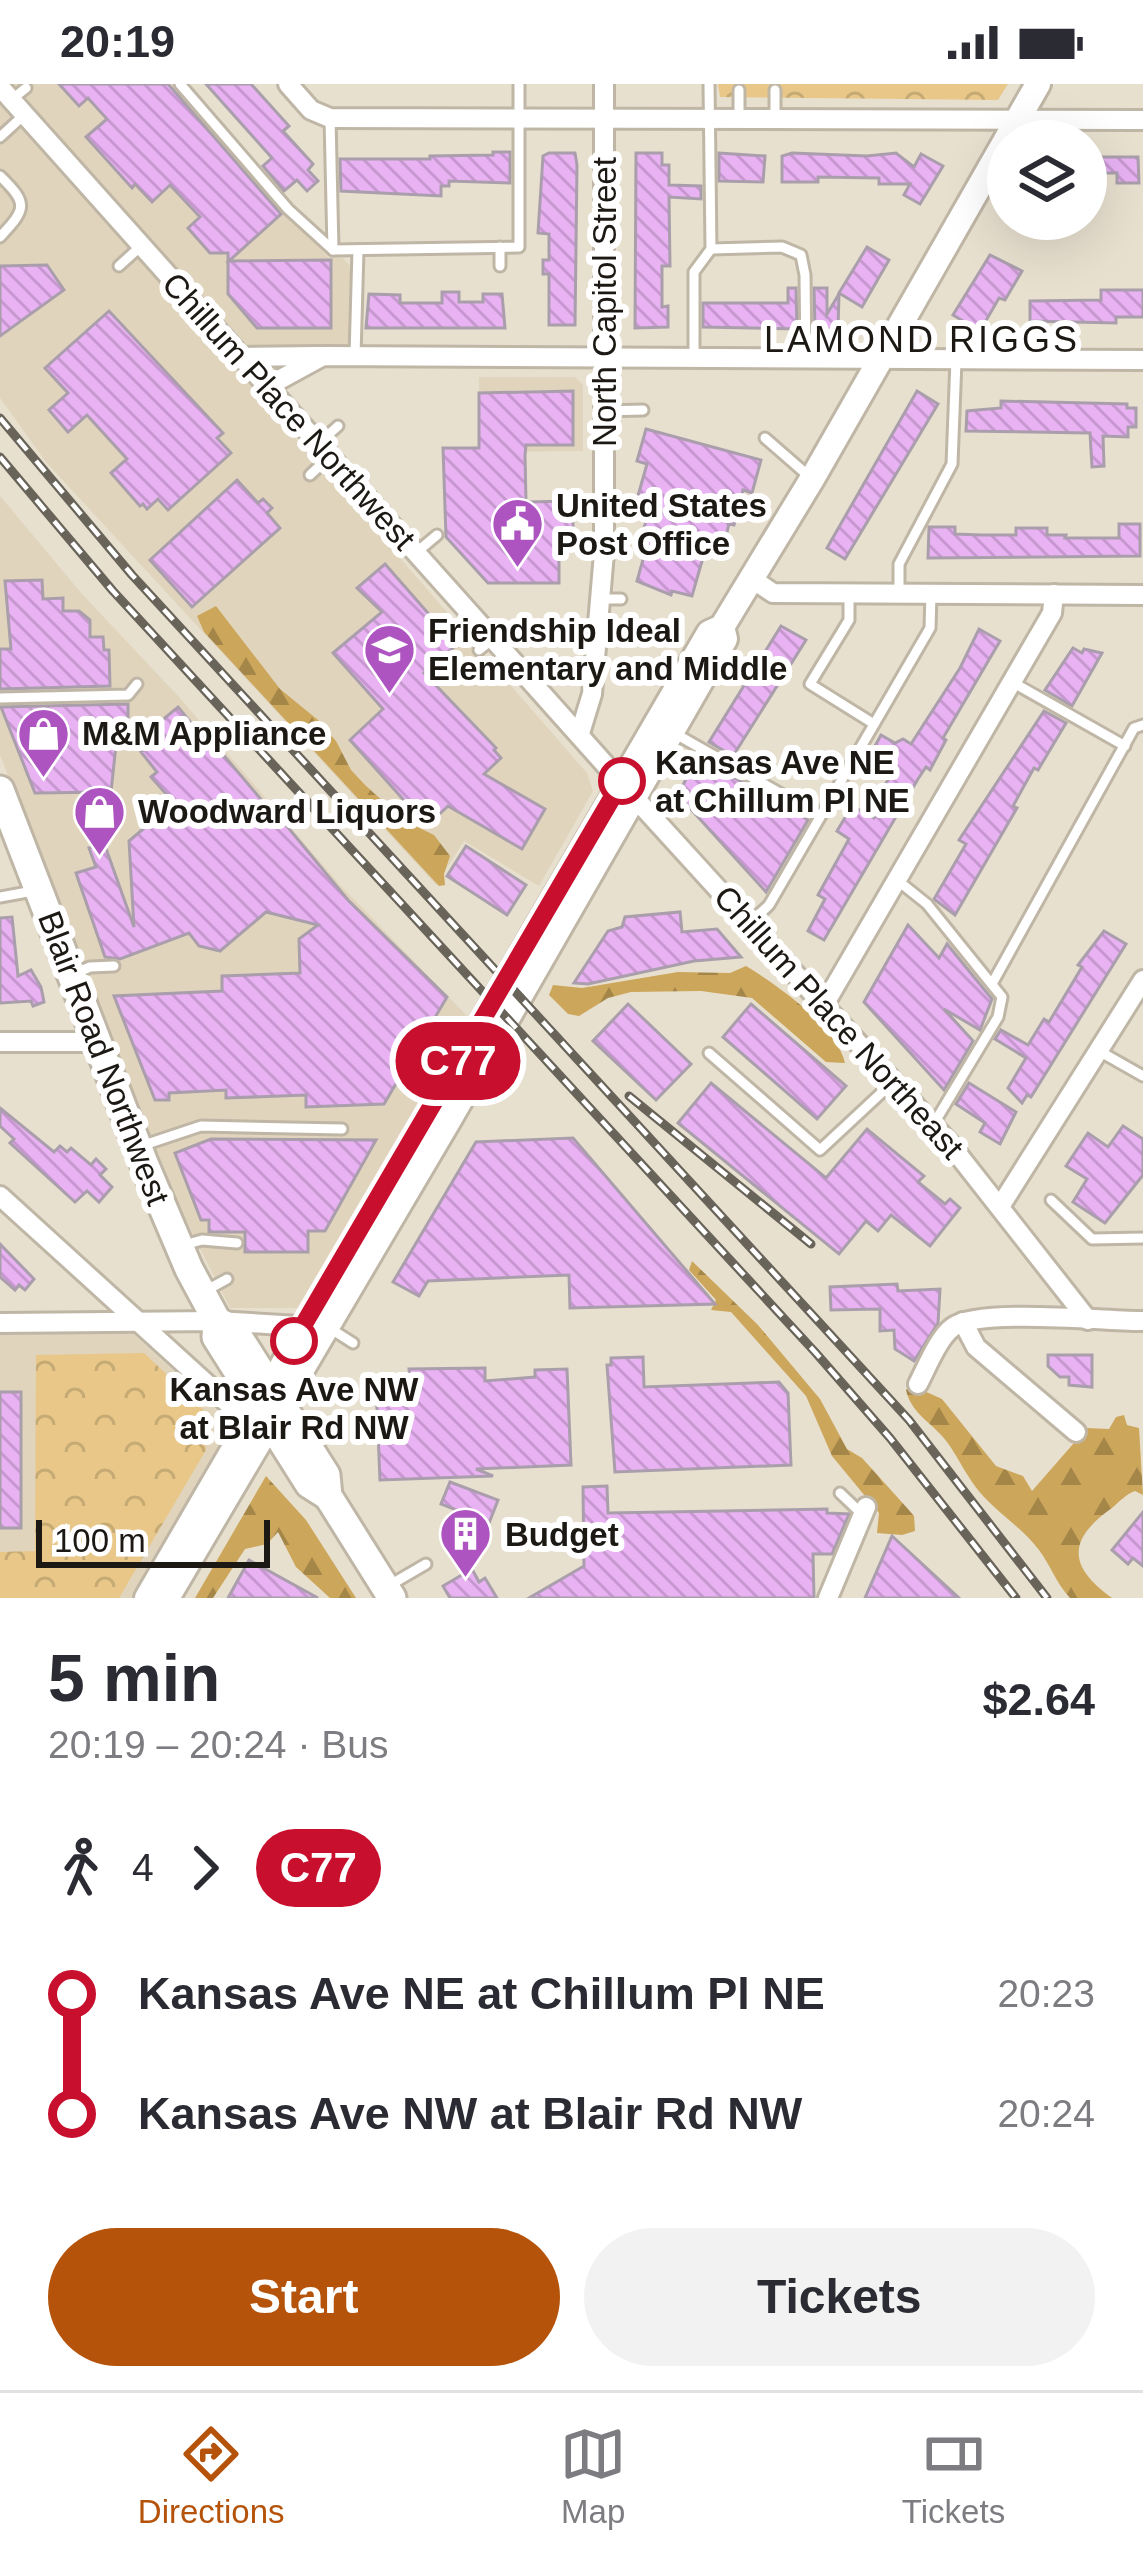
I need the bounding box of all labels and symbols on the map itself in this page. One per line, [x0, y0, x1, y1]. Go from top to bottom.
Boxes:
street label: North Capitol Street [586, 157, 623, 447]
street label: Chillum Place Northwest [155, 265, 423, 557]
district label: LAMOND RIGGS [764, 319, 1080, 360]
place label: United States Post Office [556, 487, 767, 562]
public building icon: United States Post Office [489, 496, 545, 570]
place label: Friendship Ideal Elementary and Middle [428, 612, 787, 687]
school or university icon: Friendship Ideal Elementary and Middle [361, 621, 417, 695]
shop icon: M&M Appliance [15, 705, 71, 779]
place label: M&M Appliance [82, 715, 326, 752]
place label: Kansas Ave NE at Chillum Pl NE [655, 744, 910, 819]
marker: Kansas Ave NE at Chillum Pl NE [600, 759, 644, 803]
shop icon: Woodward Liquors [71, 783, 127, 857]
place label: Woodward Liquors [138, 793, 436, 830]
street label: Chillum Place Northeast [707, 878, 971, 1166]
street label: Blair Road Northwest [31, 906, 177, 1210]
line badge: C77 [389, 1022, 527, 1100]
marker: Kansas Ave NW at Blair Rd NW [272, 1319, 316, 1363]
place label: Kansas Ave NW at Blair Rd NW [170, 1371, 419, 1446]
building icon: Budget [438, 1506, 494, 1580]
scale bar [36, 1514, 270, 1567]
place label: Budget [505, 1516, 619, 1553]

